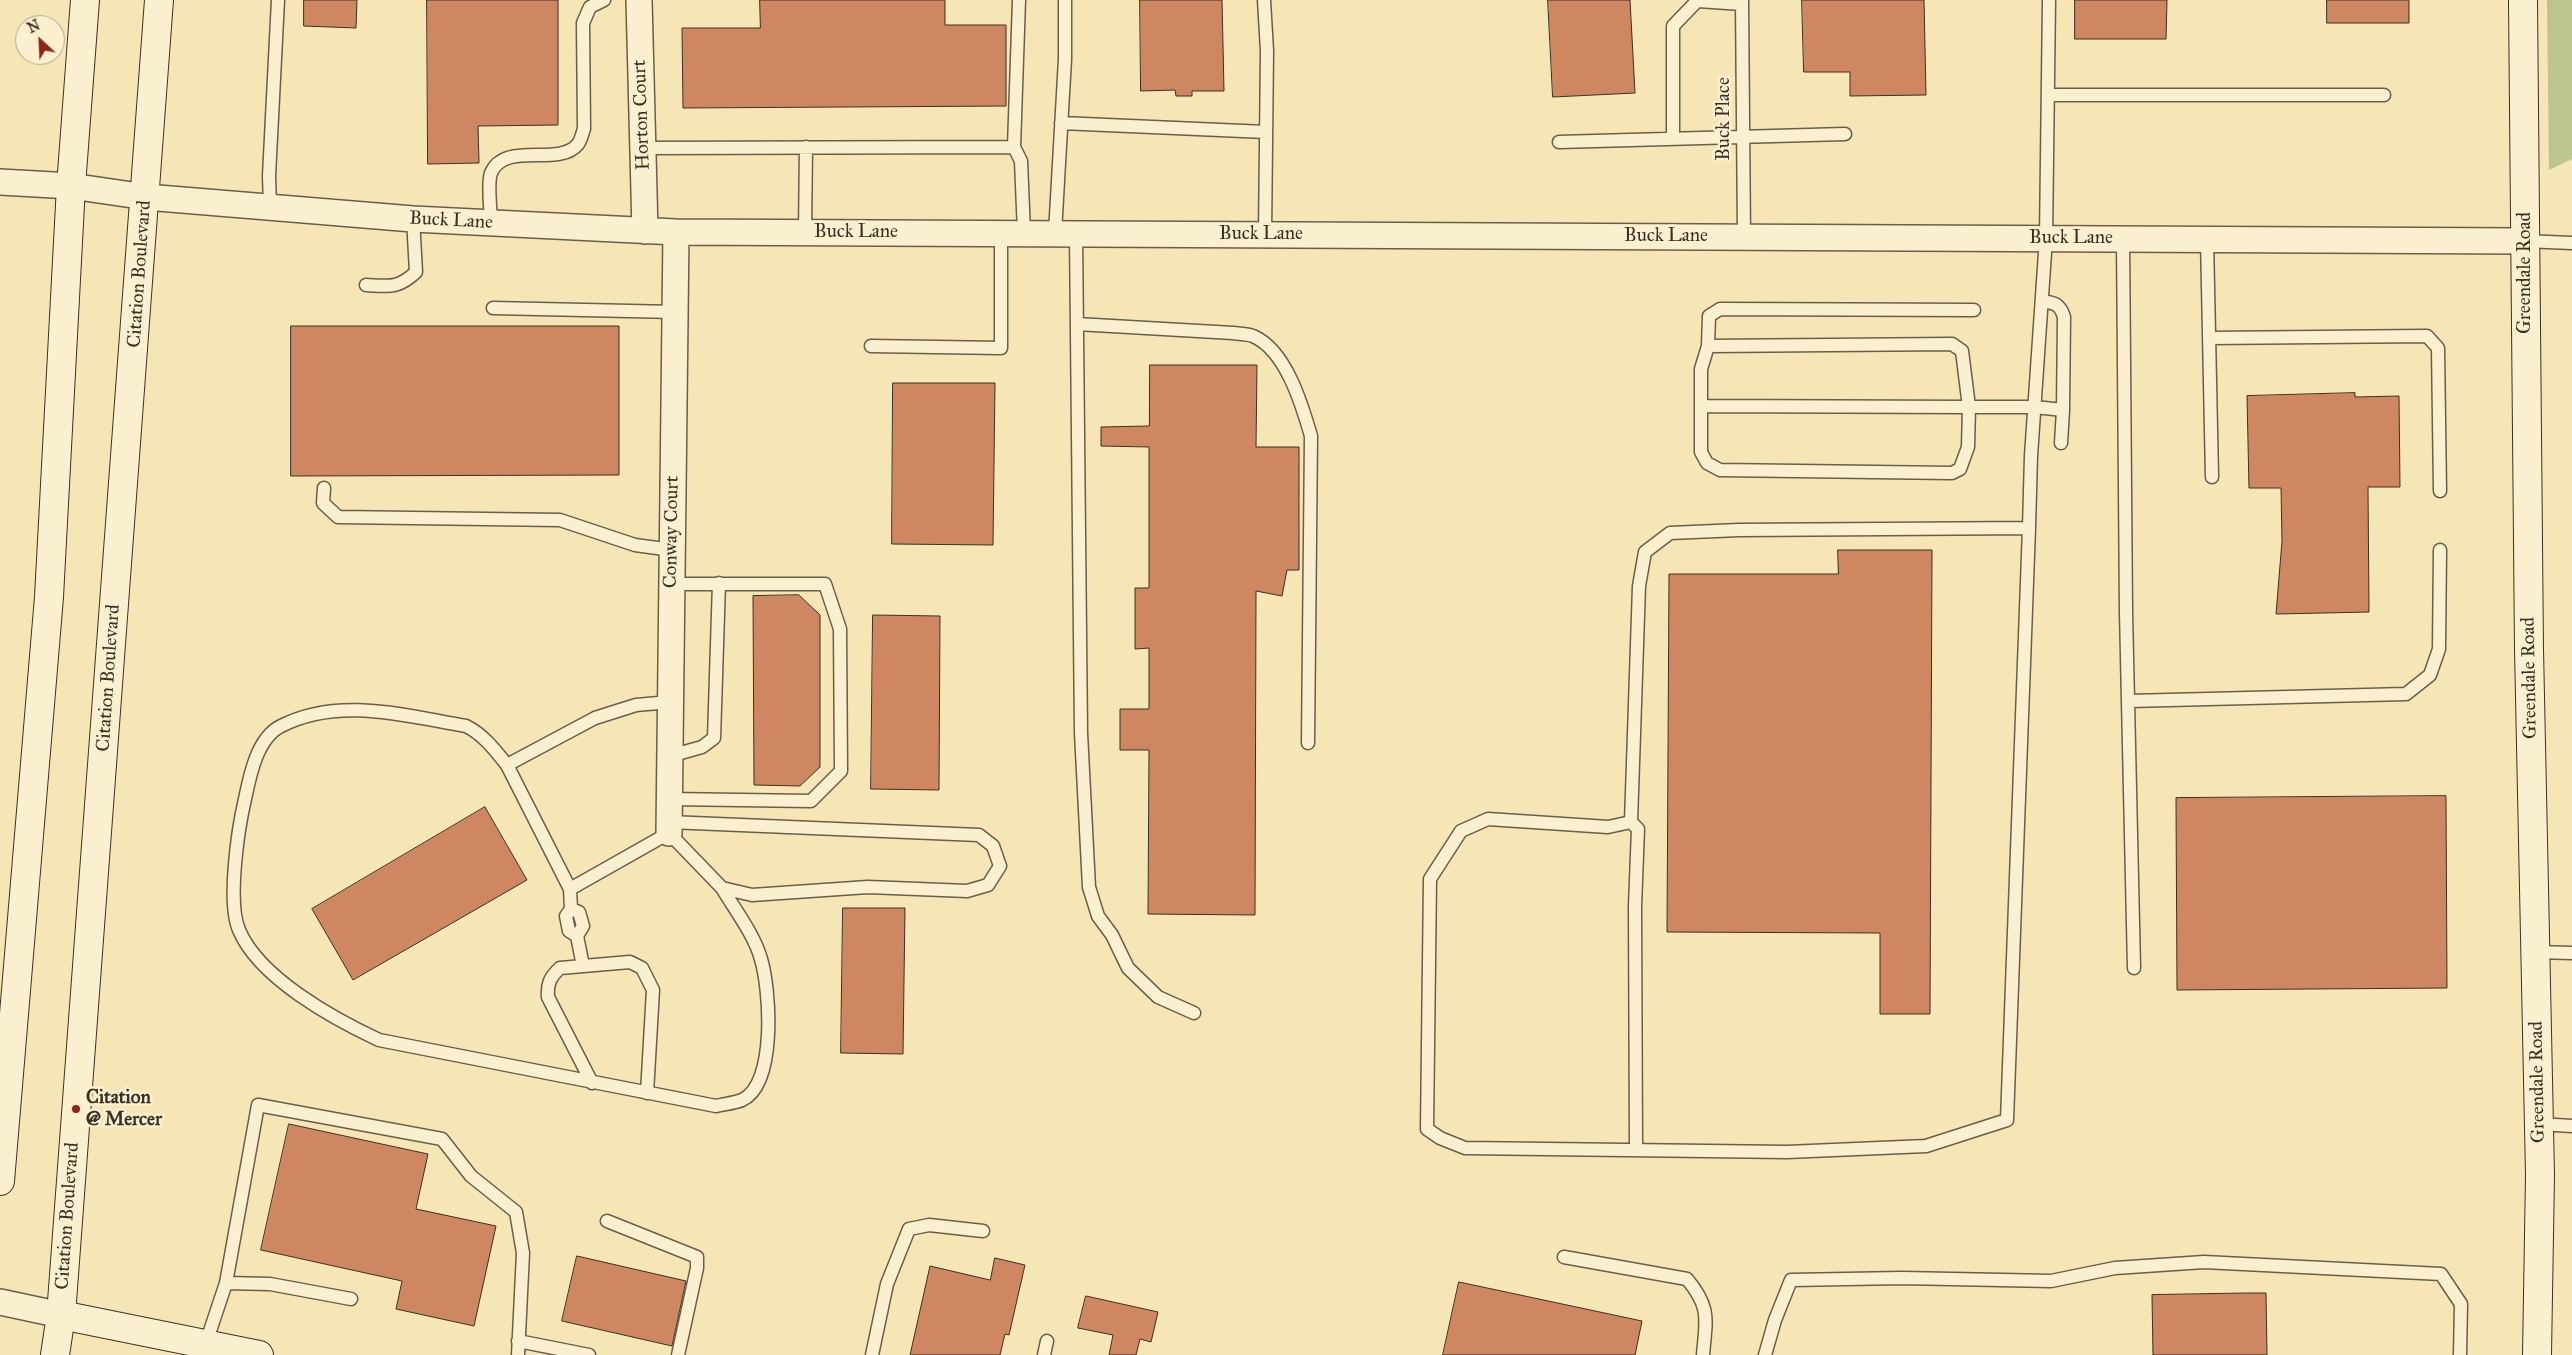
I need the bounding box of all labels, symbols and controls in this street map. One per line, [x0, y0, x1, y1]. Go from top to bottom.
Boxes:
north arrow [15, 15, 65, 65]
text: N [25, 17, 43, 37]
street label: Horton Court [629, 59, 655, 171]
street label: Buck Place [1713, 77, 1735, 161]
street label: Citation Boulevard [123, 200, 157, 348]
street label: Buck Lane [409, 207, 493, 235]
street label: Greendale Road [2514, 212, 2536, 334]
street label: Buck Lane [814, 221, 898, 243]
street label: Buck Lane [1219, 223, 1303, 245]
street label: Buck Lane [1624, 225, 1708, 247]
street label: Buck Lane [2029, 227, 2113, 249]
street label: Conway Court [660, 476, 684, 588]
street label: Citation Boulevard [92, 604, 126, 752]
street label: Greendale Road [2518, 617, 2542, 739]
street label: Greendale Road [2526, 1021, 2550, 1143]
place label: Citation @ Mercer [86, 1087, 162, 1131]
marker: Citation @ Mercer [70, 1103, 82, 1115]
street label: Citation Boulevard [51, 1142, 85, 1290]

